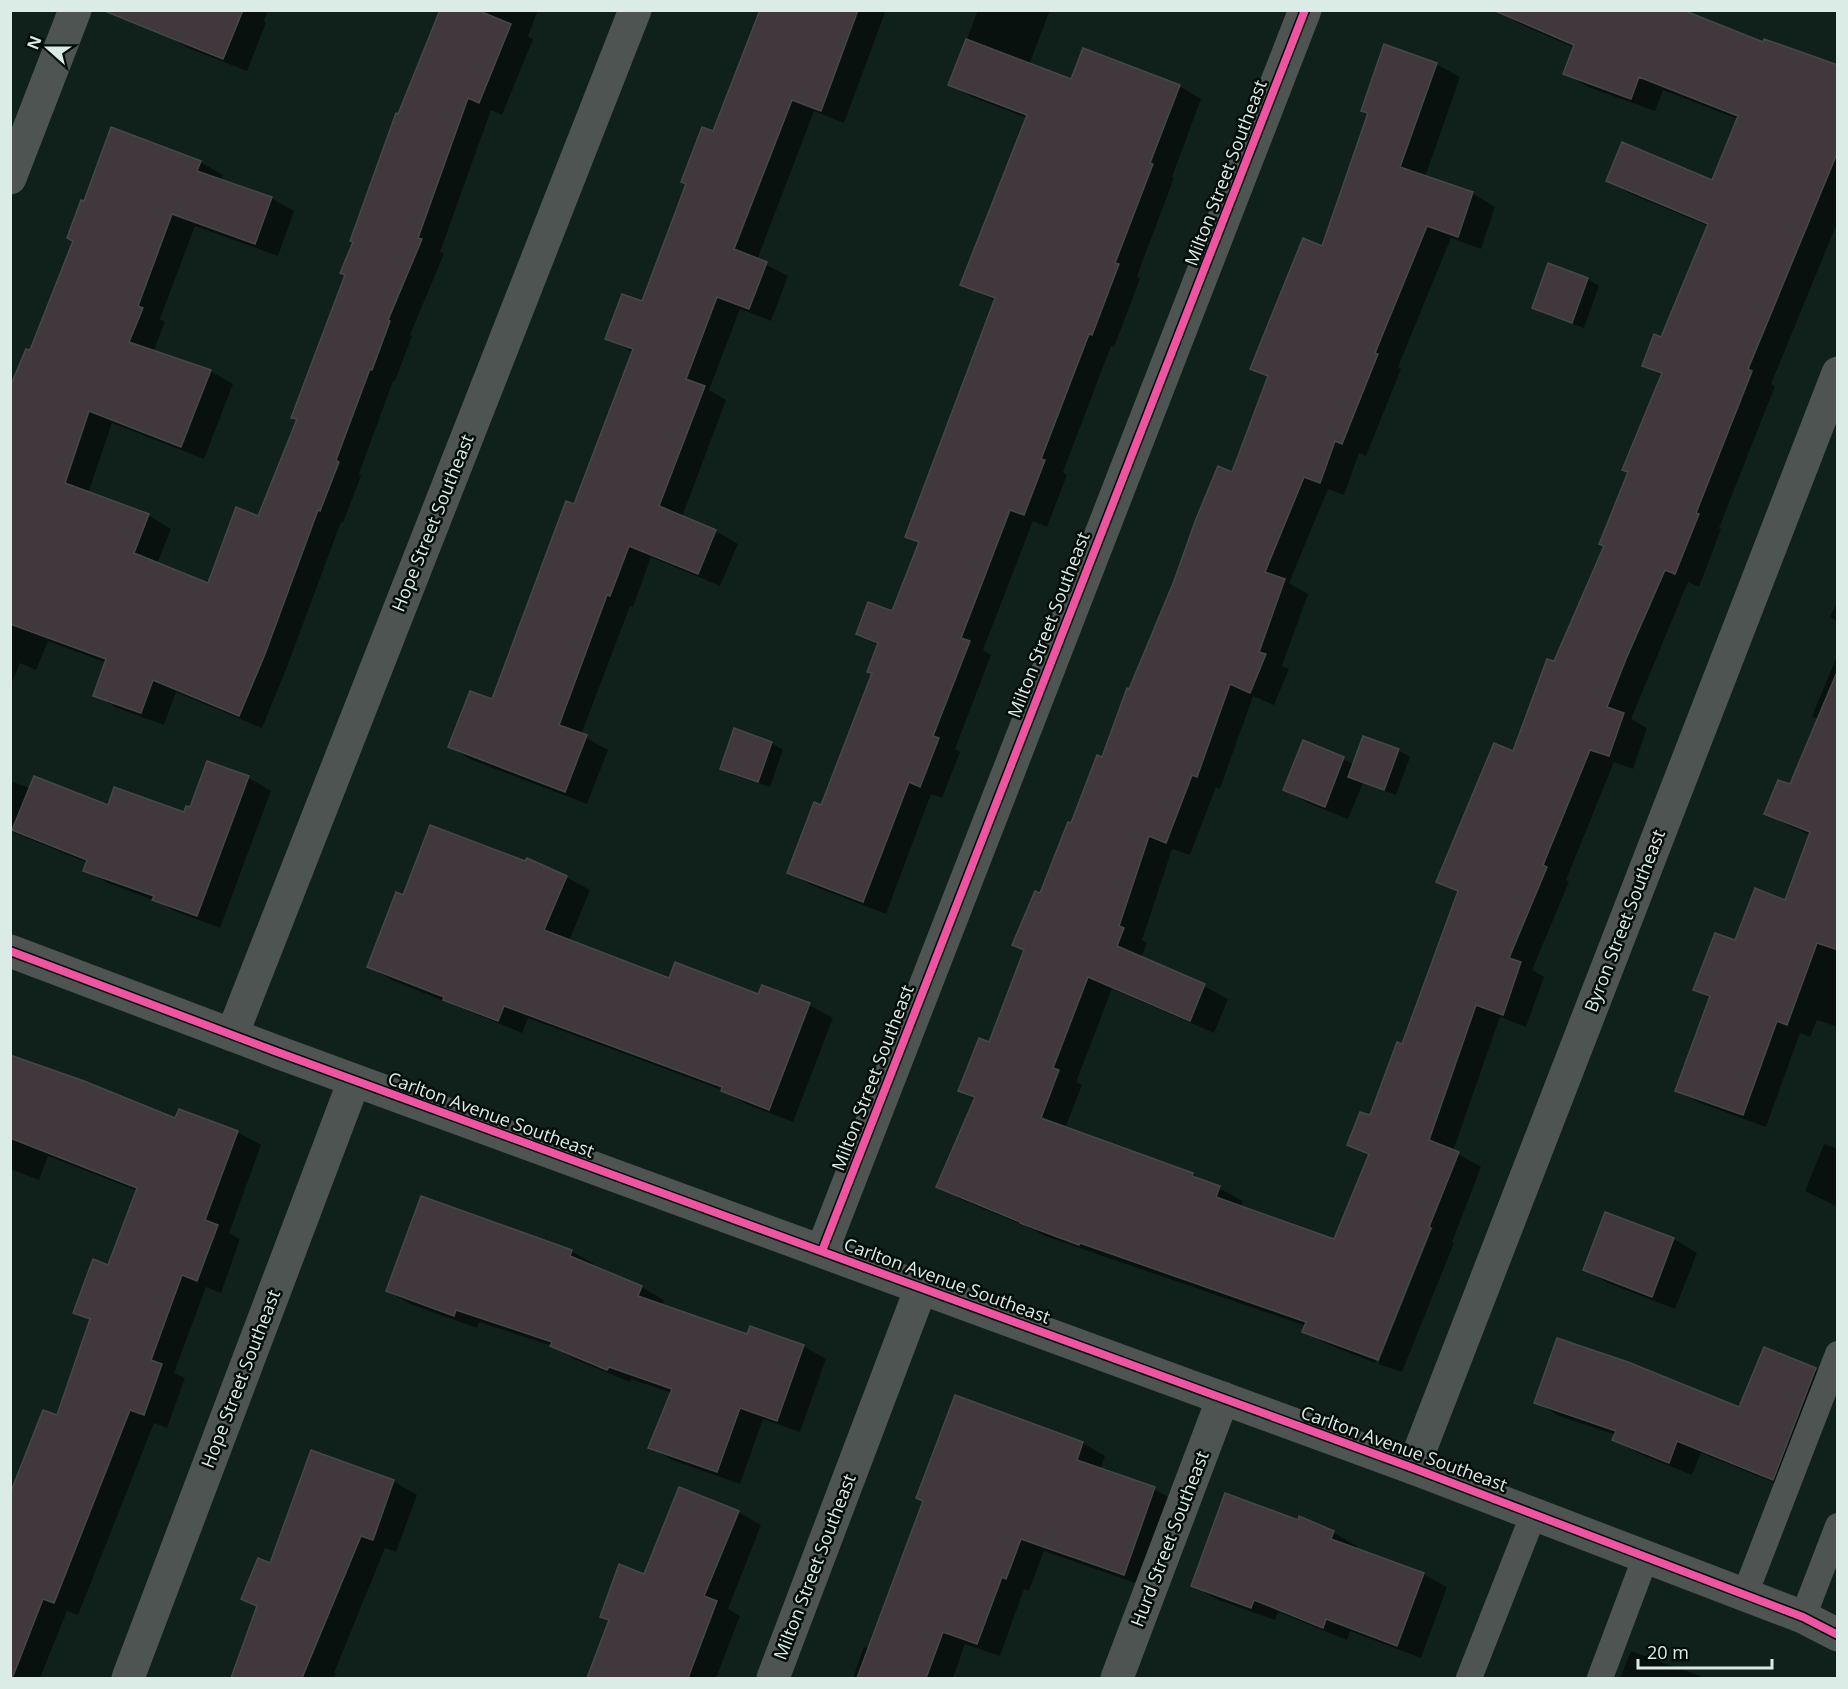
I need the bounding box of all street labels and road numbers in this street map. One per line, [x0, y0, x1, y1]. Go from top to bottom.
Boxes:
street label: Milton Street Southeast [1178, 76, 1272, 269]
street label: Hope Street Southeast [386, 430, 479, 615]
street label: Milton Street Southeast [1001, 528, 1095, 721]
street label: Byron Street Southeast [1578, 826, 1670, 1015]
street label: Milton Street Southeast [825, 981, 919, 1174]
street label: Carlton Avenue Southeast [385, 1066, 598, 1163]
street label: Carlton Avenue Southeast [841, 1232, 1054, 1329]
street label: Hope Street Southeast [195, 1286, 285, 1471]
street label: Carlton Avenue Southeast [1298, 1400, 1511, 1497]
street label: Hurd Street Southeast [1124, 1447, 1214, 1630]
street label: Milton Street Southeast [767, 1470, 861, 1663]

